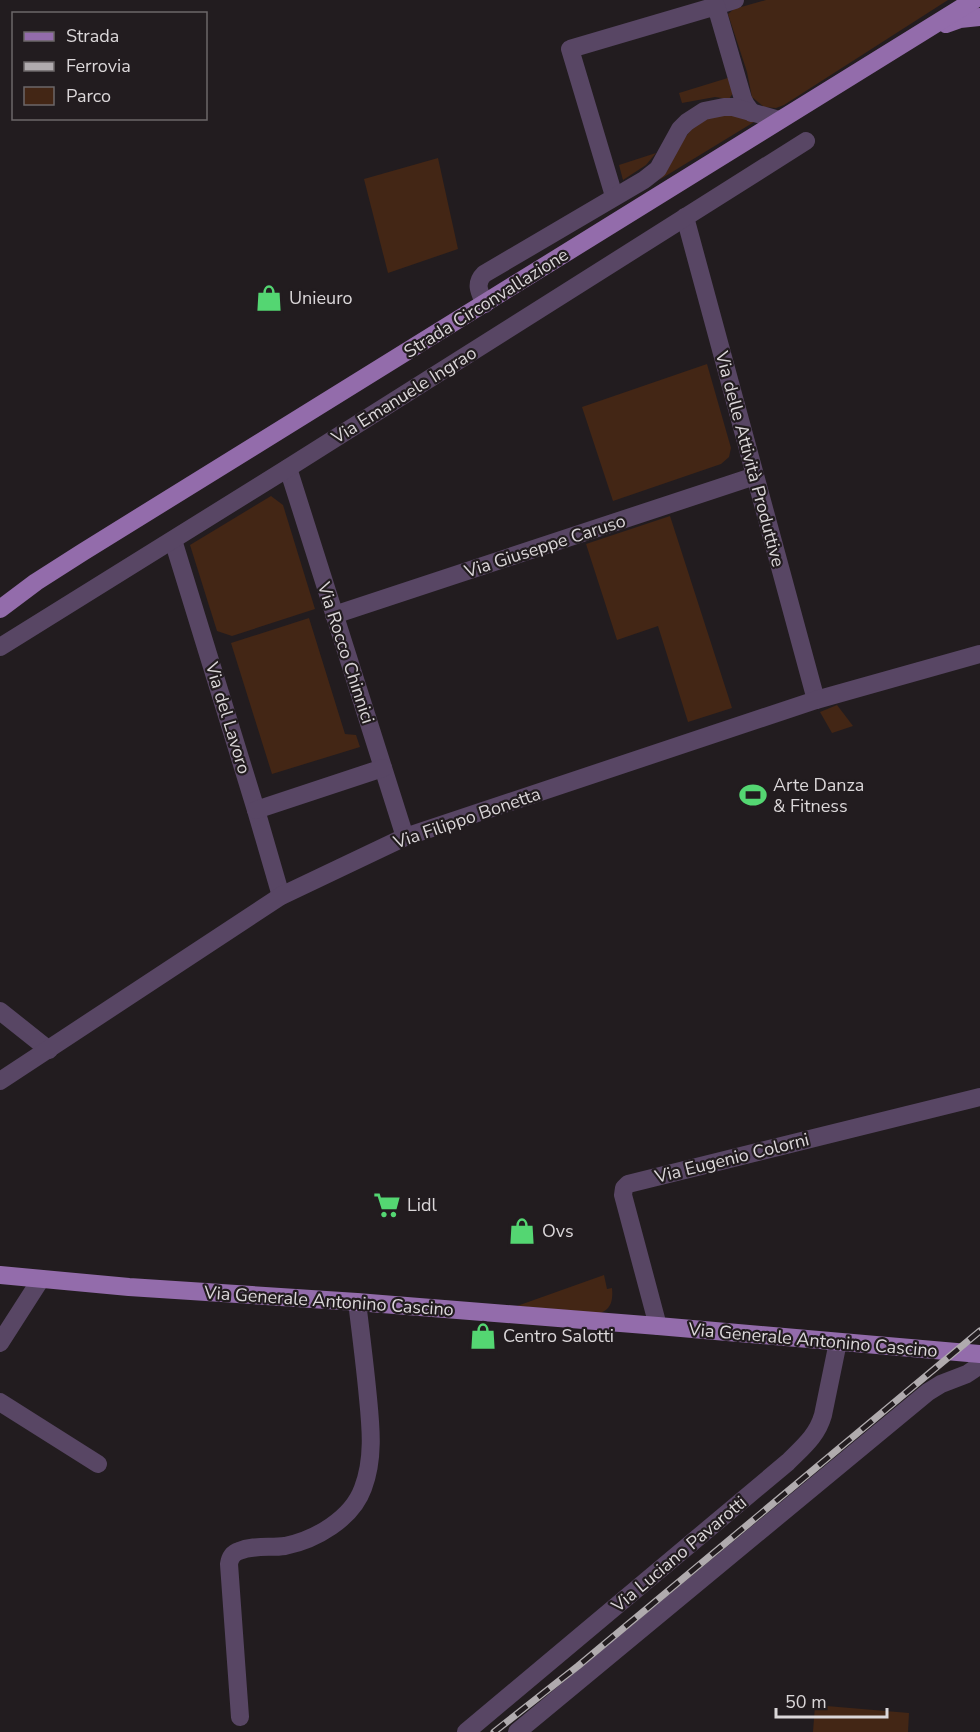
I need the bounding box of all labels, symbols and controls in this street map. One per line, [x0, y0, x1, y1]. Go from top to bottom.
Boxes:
legend [12, 12, 207, 120]
text: Strada [66, 24, 119, 48]
text: Ferrovia [66, 54, 131, 78]
text: Parco [66, 84, 111, 108]
street label: Strada Circonvallazione [399, 242, 573, 364]
shop icon: Unieuro [254, 283, 284, 313]
place label: Unieuro [289, 286, 353, 310]
street label: Via Emanuele Ingrao [326, 341, 481, 450]
street label: Via delle Attività Produttive [709, 348, 790, 569]
street label: Via Giuseppe Caruso [460, 509, 629, 584]
street label: Via Rocco Chinnici [312, 578, 380, 727]
street label: Via del Lavoro [199, 658, 256, 777]
place label: Arte Danza & Fitness [773, 773, 864, 818]
sports icon: Arte Danza & Fitness [738, 780, 768, 810]
street label: Via Filippo Bonetta [389, 782, 544, 855]
street label: Via Eugenio Colorni [651, 1127, 812, 1189]
supermarket icon: Lidl [372, 1190, 402, 1220]
place label: Lidl [407, 1193, 437, 1217]
shop icon: Ovs [507, 1216, 537, 1246]
place label: Ovs [542, 1219, 574, 1243]
street label: Via Generale Antonino Cascino [202, 1280, 455, 1322]
street label: Via Generale Antonino Cascino [686, 1317, 939, 1363]
shop icon: Centro Salotti [468, 1321, 498, 1351]
place label: Centro Salotti [503, 1324, 614, 1348]
street label: Via Luciano Pavarotti [606, 1490, 752, 1618]
scale bar [776, 1681, 887, 1719]
text: 50 m [785, 1690, 827, 1714]

